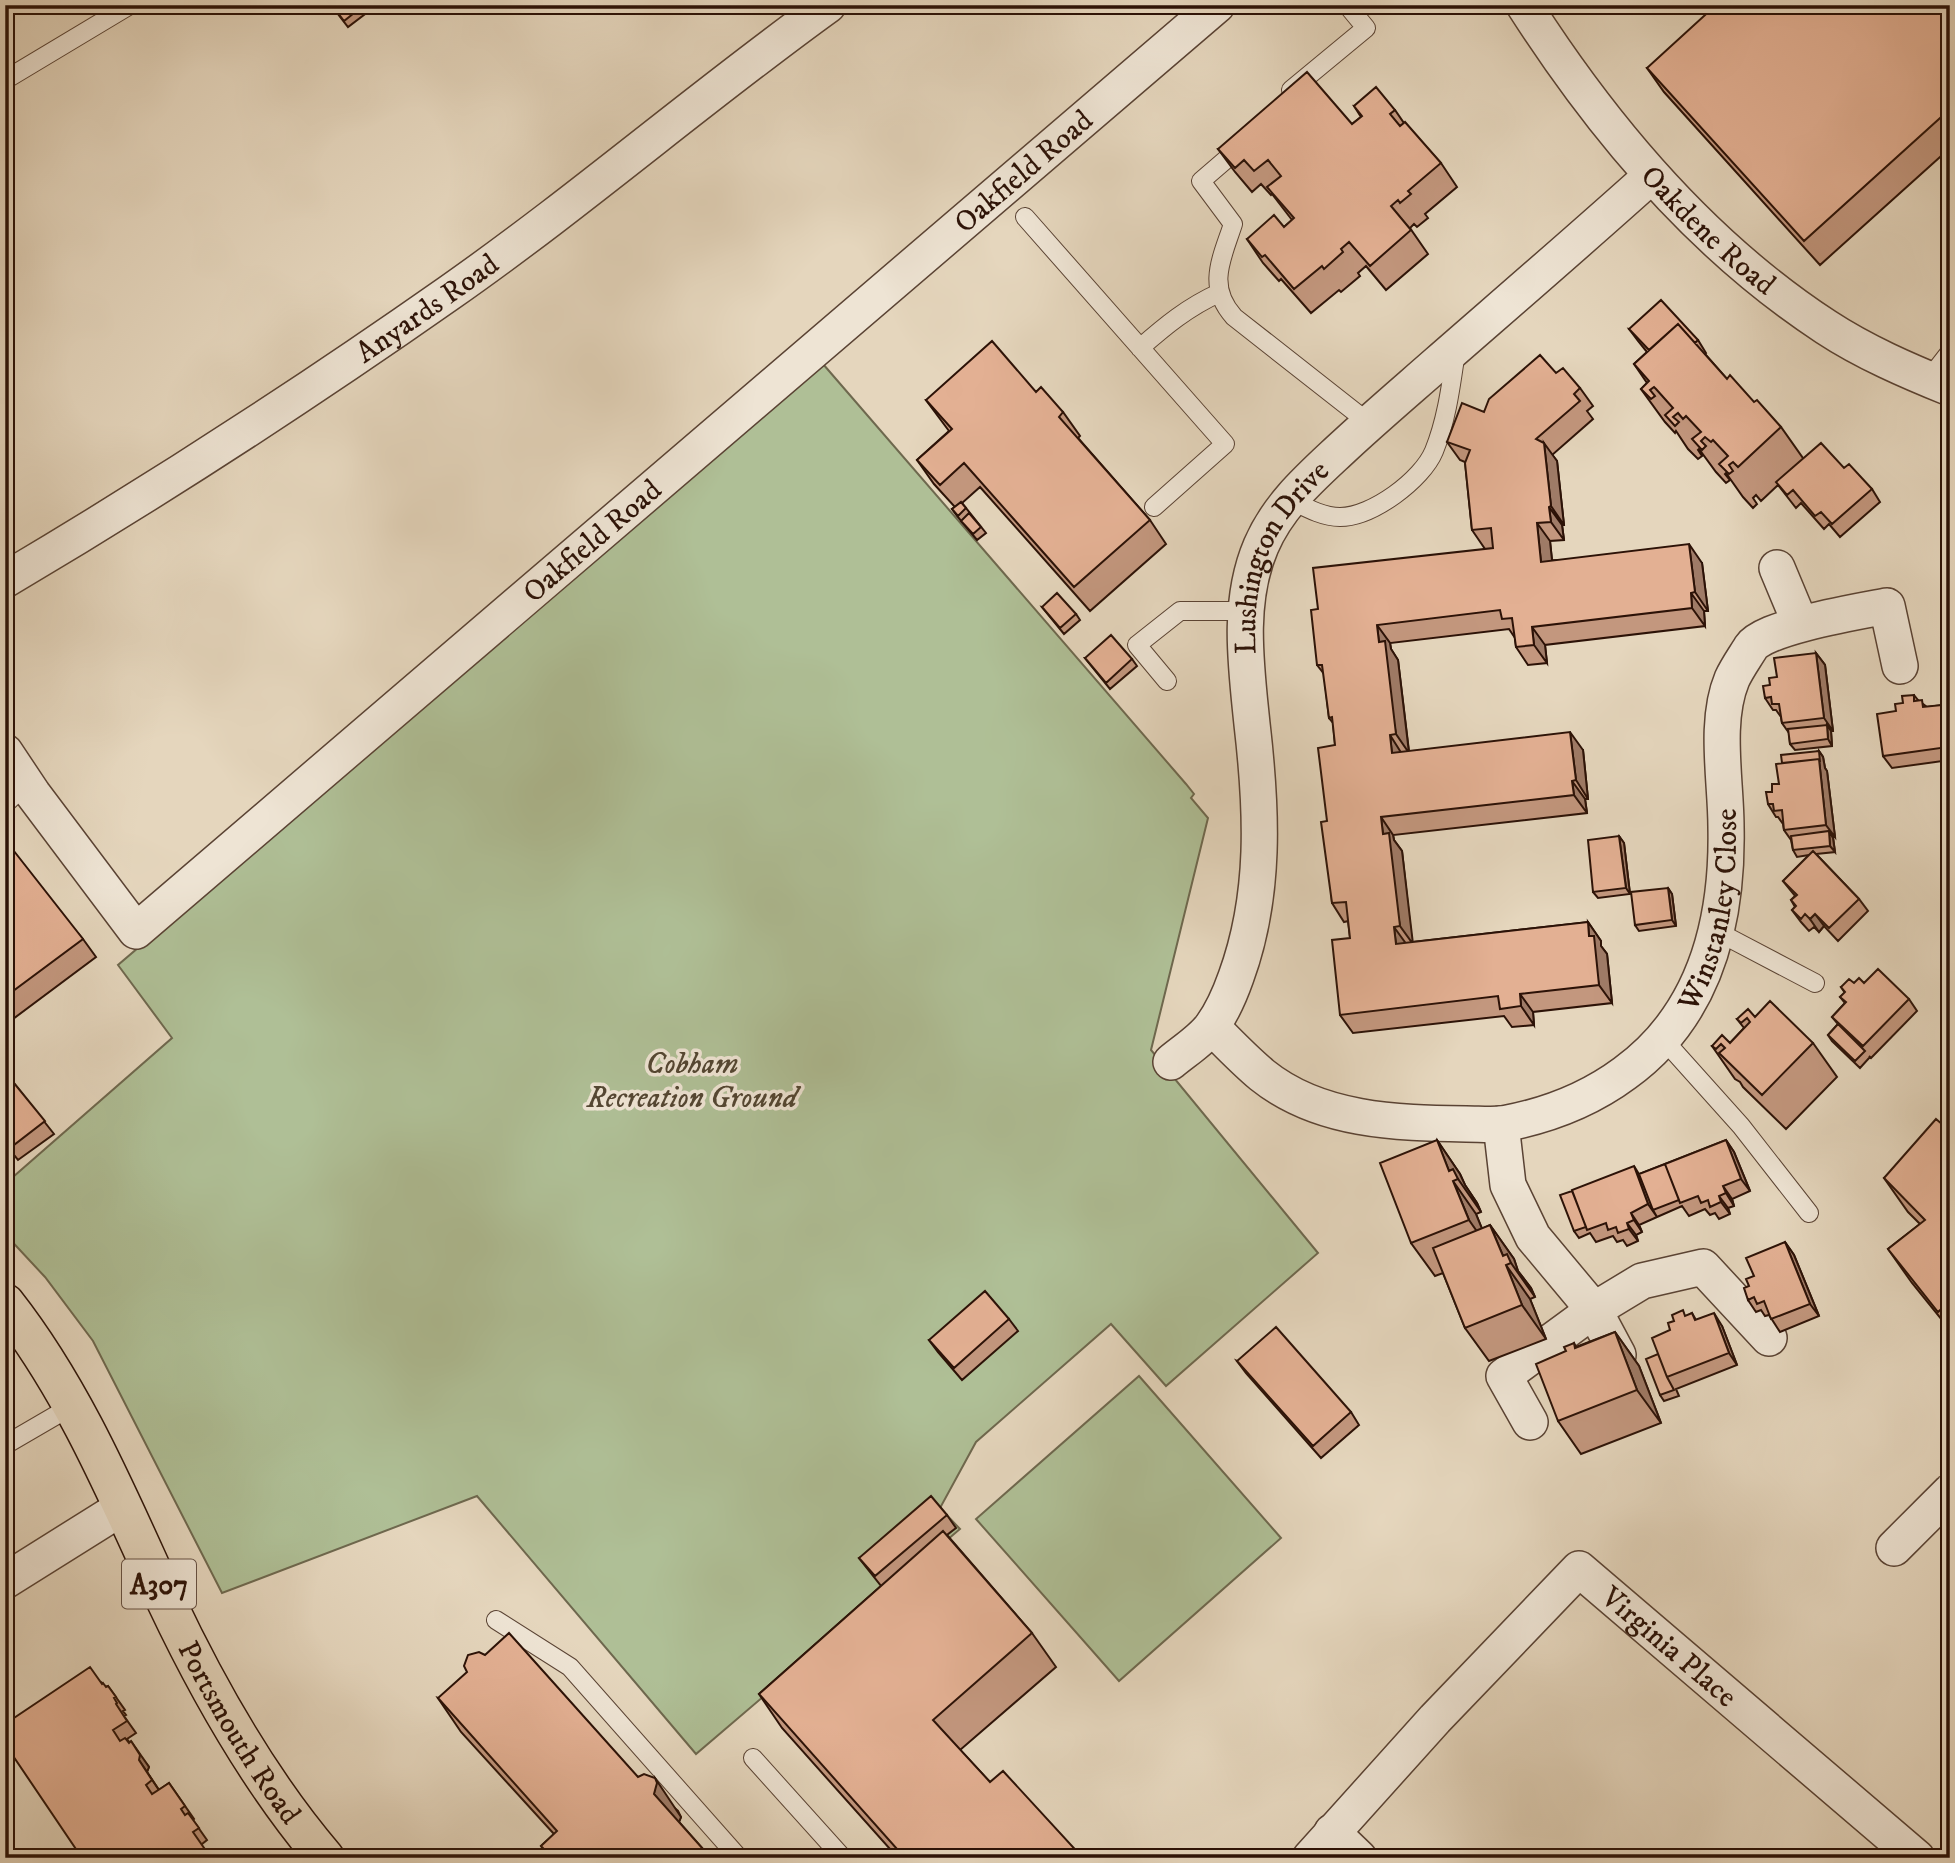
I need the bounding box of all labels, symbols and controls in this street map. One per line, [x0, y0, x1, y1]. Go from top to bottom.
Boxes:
street label: Oakfield Road [947, 103, 1101, 242]
street label: Oakdene Road [1632, 158, 1783, 304]
street label: Anyards Road [349, 246, 507, 372]
street label: Lushington Drive [1228, 453, 1337, 655]
street label: Oakfield Road [516, 472, 670, 611]
street label: Winstanley Close [1670, 808, 1746, 1019]
park label: Cobham Recreation Ground [586, 1046, 802, 1117]
road number: A307 [122, 1560, 196, 1608]
street label: Virginia Place [1592, 1579, 1744, 1716]
street label: Portsmouth Road [169, 1635, 308, 1832]

